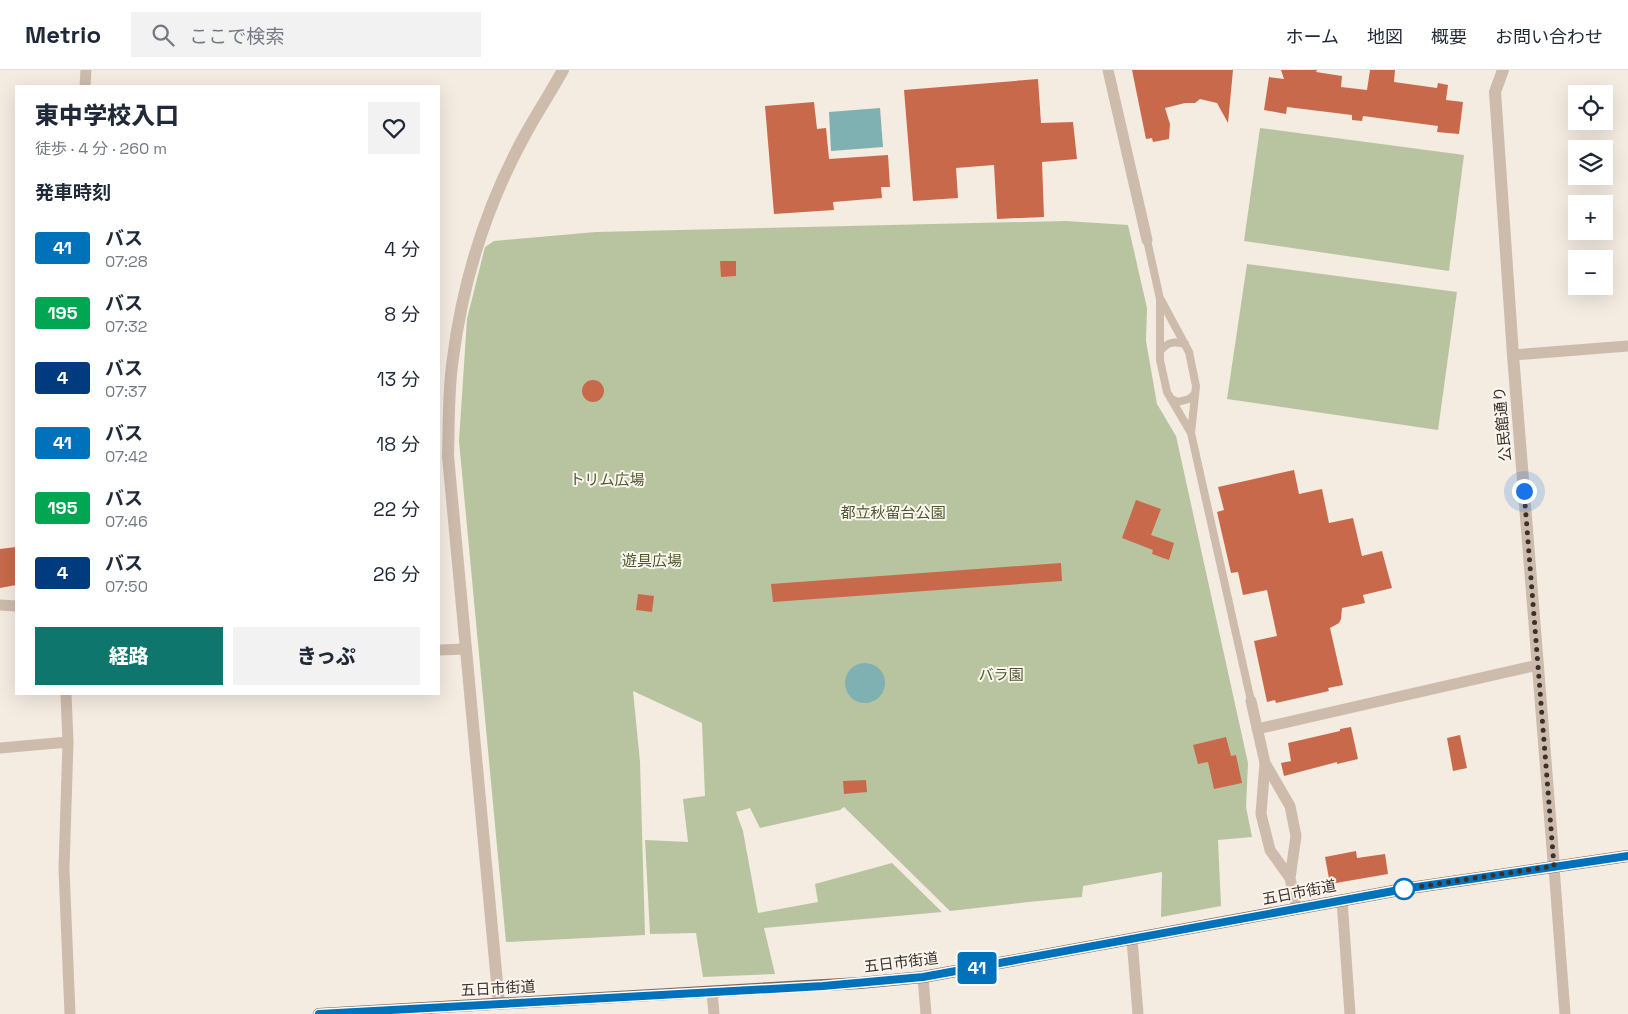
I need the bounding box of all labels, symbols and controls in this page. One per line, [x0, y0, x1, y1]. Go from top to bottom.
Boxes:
search box [131, 12, 481, 57]
text: Metrio [25, 19, 101, 50]
icon: search [149, 21, 177, 49]
text: ここで検索 [189, 24, 284, 49]
text: ホーム [1286, 25, 1339, 48]
text: 地図 [1367, 25, 1403, 48]
text: 概要 [1431, 25, 1467, 48]
text: お問い合わせ [1495, 25, 1603, 48]
map controls [1568, 85, 1613, 295]
button: locate [1568, 85, 1613, 130]
text: 東中学校入口 [35, 100, 179, 131]
button: heart [368, 102, 420, 154]
text: 徒歩 · 4 分 · 260 m [35, 138, 167, 159]
button: layers [1568, 140, 1613, 185]
text: 発車時刻 [35, 180, 111, 205]
button: + [1568, 195, 1613, 240]
text: バス [105, 226, 143, 251]
text: 41 [53, 236, 72, 259]
text: 4 分 [384, 237, 420, 262]
button: − [1568, 250, 1613, 295]
text: 07:28 [105, 251, 148, 272]
text: バス [105, 291, 143, 316]
text: 195 [47, 301, 78, 324]
text: 8 分 [384, 302, 420, 327]
text: 07:32 [105, 316, 147, 337]
text: バス [105, 356, 143, 381]
text: 4 [57, 366, 68, 389]
text: 13 分 [377, 367, 420, 392]
text: 07:37 [105, 381, 147, 402]
street label: 公民館通り [1489, 386, 1515, 462]
text: バス [105, 421, 143, 446]
text: 41 [53, 431, 72, 454]
text: 18 分 [376, 432, 420, 457]
text: 07:42 [105, 446, 148, 467]
park label: トリム広場 [569, 470, 645, 489]
your location [1512, 479, 1537, 504]
text: バス [105, 486, 143, 511]
text: 195 [47, 496, 78, 519]
text: 22 分 [373, 497, 420, 522]
park label: 都立秋留台公園 [840, 503, 946, 522]
text: 07:46 [105, 511, 148, 532]
text: バス [105, 551, 143, 576]
park label: 遊具広場 [622, 551, 682, 570]
text: 4 [57, 561, 68, 584]
text: 26 分 [373, 562, 420, 587]
text: 07:50 [105, 576, 148, 597]
button: 経路 [35, 627, 223, 685]
button: きっぷ [233, 627, 420, 685]
park label: バラ園 [978, 665, 1024, 684]
street label: 五日市街道 [1260, 876, 1338, 908]
unlabelled marker [1393, 878, 1415, 900]
street label: 五日市街道 [863, 948, 939, 976]
line badge: 41 [954, 952, 1000, 984]
text: 41 [968, 956, 986, 979]
street label: 五日市街道 [460, 977, 536, 999]

